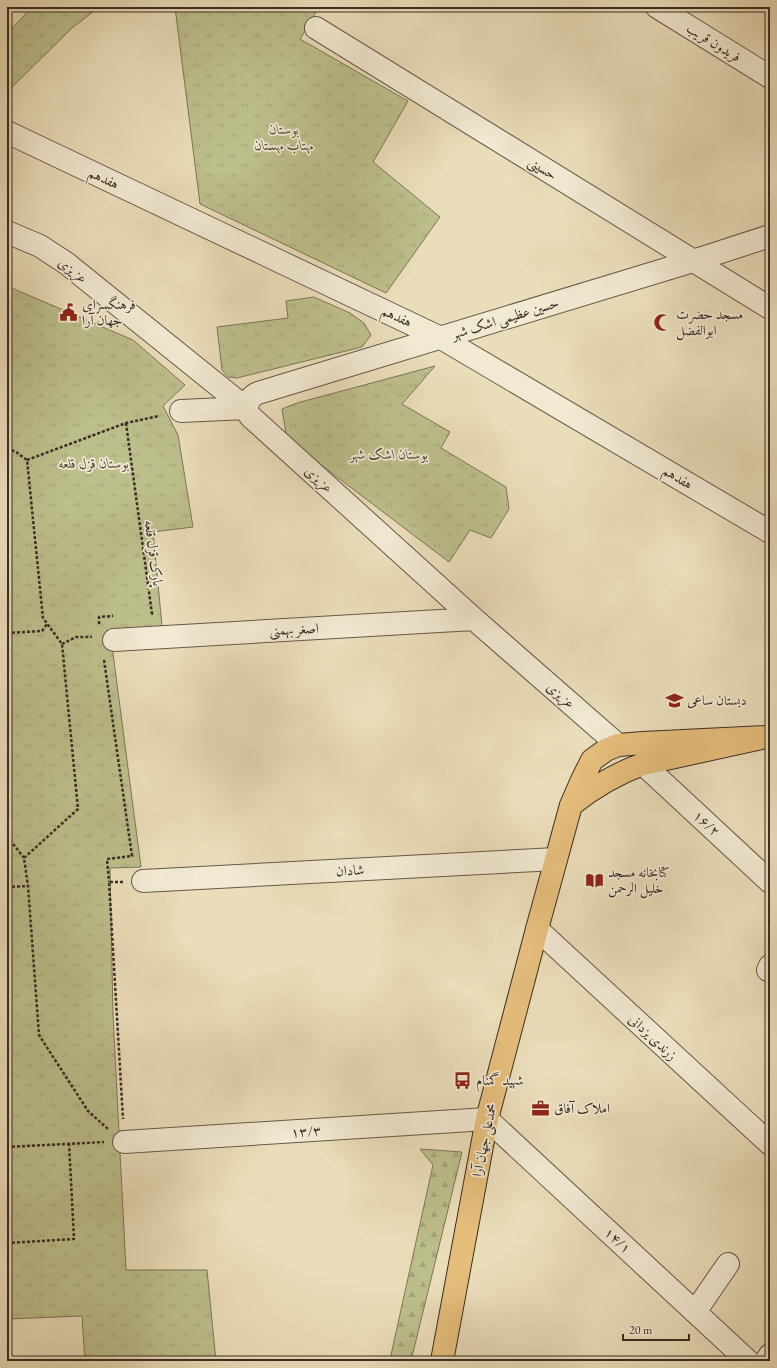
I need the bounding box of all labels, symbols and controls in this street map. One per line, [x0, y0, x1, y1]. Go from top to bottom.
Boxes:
street label: فریدون قریب [683, 18, 744, 67]
park label: بوستان مهتاب مهستان [254, 120, 314, 155]
street label: حسینی [525, 152, 561, 185]
street label: هفدهم [84, 163, 122, 197]
street label: عزیزی [54, 253, 91, 288]
street label: حسین عظیمی اشک شهر [447, 293, 561, 344]
place label: فرهنگسرای جهان آرا [82, 295, 136, 329]
street label: هفدهم [377, 301, 415, 335]
public building icon: فرهنگسرای جهان آرا [59, 302, 79, 322]
place label: مسجد حضرت ابوالفضل [676, 305, 743, 341]
mosque icon: مسجد حضرت ابوالفضل [653, 312, 673, 332]
park label: بوستان اشک شهر [349, 445, 429, 464]
park label: بوستان قزل قلعه [59, 454, 130, 472]
street label: هفدهم [657, 461, 696, 497]
street label: عزیزی [300, 462, 337, 497]
street label: پارک قزل قلعه [138, 519, 168, 589]
street label: اصغر بهمنی [269, 619, 319, 640]
street label: عزیزی [542, 678, 579, 713]
school or university icon: دبستان ساعی [664, 690, 684, 710]
place label: دبستان ساعی [687, 691, 747, 709]
street label: ۱۶/۲ [690, 806, 724, 840]
street label: شادان [335, 860, 365, 880]
place label: كتابخانه مسجد خليل الرحمن [608, 863, 670, 899]
library icon: كتابخانه مسجد خليل الرحمن [585, 870, 605, 890]
street label: زرندی یزدانی [625, 1010, 681, 1064]
bus stop icon: شهید گمنام [453, 1070, 473, 1090]
place label: شهید گمنام [476, 1071, 524, 1093]
office icon: املاک آفاق [531, 1098, 551, 1118]
place label: املاک آفاق [554, 1099, 610, 1117]
street label: محمدعلی جهان آرا [467, 1102, 502, 1179]
street label: ۱۳/۳ [290, 1121, 322, 1141]
street label: ۱۴/۱ [601, 1223, 635, 1257]
scale bar [623, 1316, 689, 1342]
text: 20 m [629, 1322, 653, 1338]

